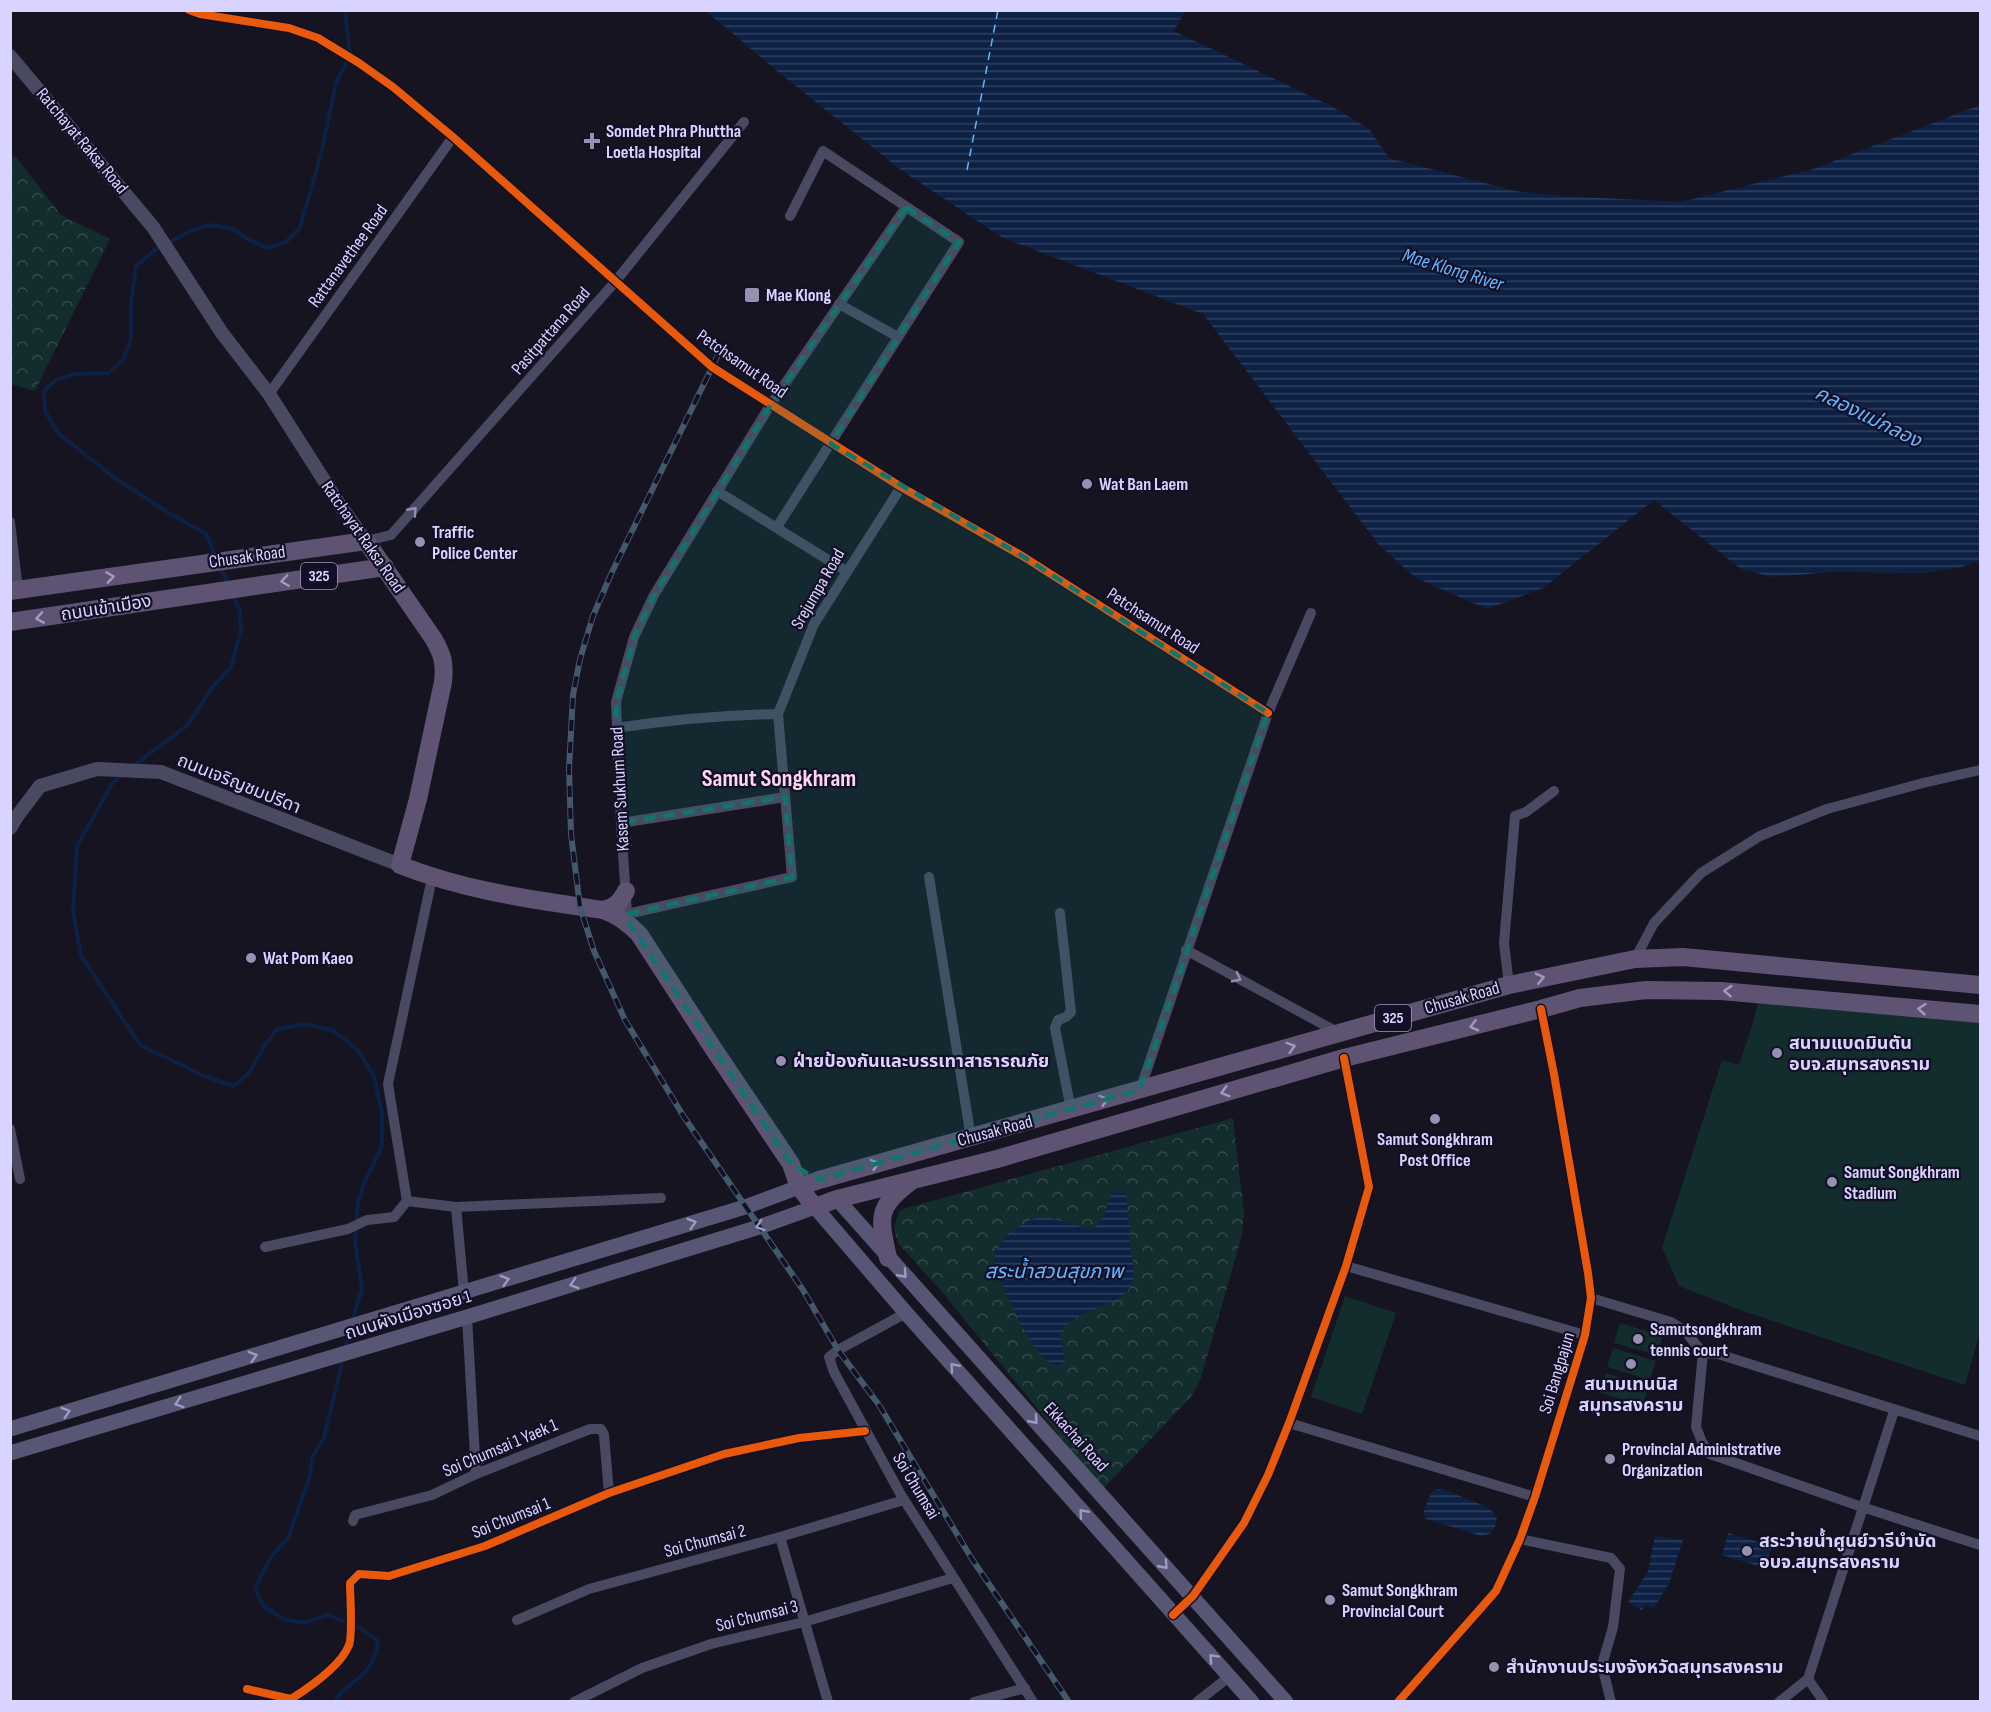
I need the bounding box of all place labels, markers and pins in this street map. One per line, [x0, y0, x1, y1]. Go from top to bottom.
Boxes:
place label: Somdet Phra Phuttha Loetla Hospital [606, 121, 741, 163]
marker: Somdet Phra Phuttha Loetla Hospital [583, 132, 601, 150]
place label: Mae Klong [766, 285, 832, 306]
marker: Mae Klong [743, 286, 761, 304]
place label: Wat Ban Laem [1099, 474, 1188, 495]
marker: Wat Ban Laem [1080, 477, 1094, 491]
place label: Traffic Police Center [432, 522, 518, 564]
marker: Traffic Police Center [413, 535, 427, 549]
place label: Wat Pom Kaeo [263, 948, 354, 969]
marker: Wat Pom Kaeo [244, 951, 258, 965]
place label: สนามแบดมินตัน อบจ.สมุทรสงคราม [1789, 1033, 1930, 1075]
marker: สนามแบดมินตัน อบจ.สมุทรสงคราม [1770, 1046, 1784, 1060]
place label: ฝ่ายป้องกันและบรรเทาสาธารณภัย [793, 1051, 1049, 1072]
marker: ฝ่ายป้องกันและบรรเทาสาธารณภัย [774, 1054, 788, 1068]
marker: Samut Songkhram Post Office [1428, 1112, 1442, 1126]
place label: Samut Songkhram Post Office [1377, 1129, 1493, 1171]
place label: Samut Songkhram Stadium [1844, 1162, 1960, 1204]
marker: Samut Songkhram Stadium [1825, 1175, 1839, 1189]
place label: Samutsongkhram tennis court [1650, 1319, 1762, 1361]
marker: Samutsongkhram tennis court [1631, 1332, 1645, 1346]
marker: สนามเทนนิส สมุทรสงคราม [1624, 1357, 1638, 1371]
place label: สนามเทนนิส สมุทรสงคราม [1579, 1374, 1683, 1416]
place label: Provincial Administrative Organization [1622, 1439, 1781, 1481]
marker: Provincial Administrative Organization [1603, 1452, 1617, 1466]
place label: สระว่ายน้ำศูนย์วารีบำบัด อบจ.สมุทรสงคราม [1759, 1528, 1937, 1573]
marker: สระว่ายน้ำศูนย์วารีบำบัด อบจ.สมุทรสงคราม [1740, 1544, 1754, 1558]
place label: Samut Songkhram Provincial Court [1342, 1580, 1458, 1622]
marker: Samut Songkhram Provincial Court [1323, 1593, 1337, 1607]
place label: สำนักงานประมงจังหวัดสมุทรสงคราม [1506, 1657, 1783, 1678]
marker: สำนักงานประมงจังหวัดสมุทรสงคราม [1487, 1660, 1501, 1674]

